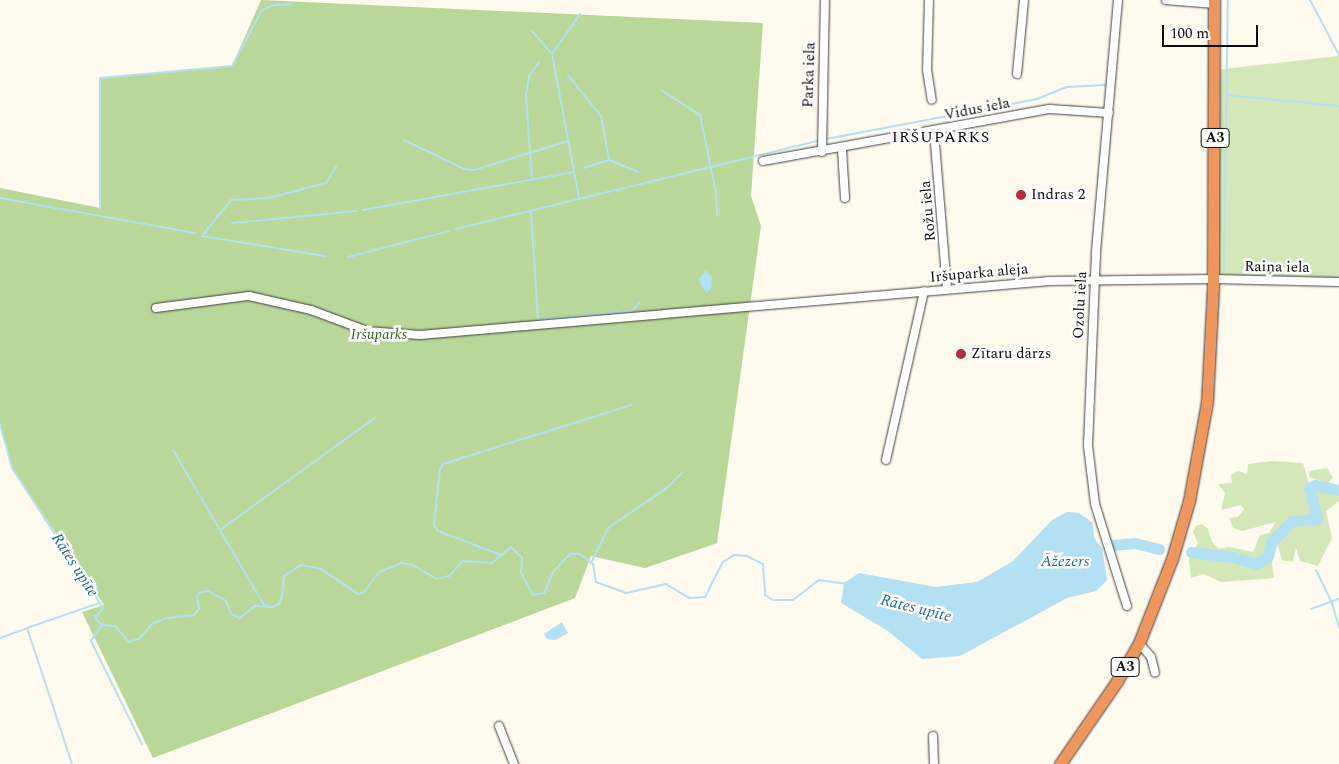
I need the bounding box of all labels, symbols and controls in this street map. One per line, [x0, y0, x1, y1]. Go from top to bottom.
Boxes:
scale bar [1164, 15, 1260, 47]
text: 100 m [1170, 22, 1209, 45]
street label: Parka iela [799, 42, 819, 108]
street label: Vidus iela [943, 94, 1011, 124]
road number: A3 [1200, 126, 1230, 150]
district label: IRŠUPARKS [891, 127, 991, 147]
street label: Rožu iela [916, 180, 940, 242]
place label: Indras 2 [1031, 186, 1085, 204]
marker: Indras 2 [1015, 189, 1027, 201]
street label: Raiņa iela [1244, 257, 1310, 277]
street label: Iršuparka aleja [929, 260, 1029, 286]
street label: Ozolu iela [1069, 271, 1091, 339]
park label: Iršuparks [351, 326, 407, 344]
place label: Zītaru dārzs [971, 345, 1052, 363]
marker: Zītaru dārzs [955, 348, 967, 360]
water label: Rātes upīte [47, 529, 103, 601]
water label: Āžezers [1041, 551, 1089, 571]
water label: Rātes upīte [878, 590, 954, 626]
road number: A3 [1110, 656, 1140, 679]

